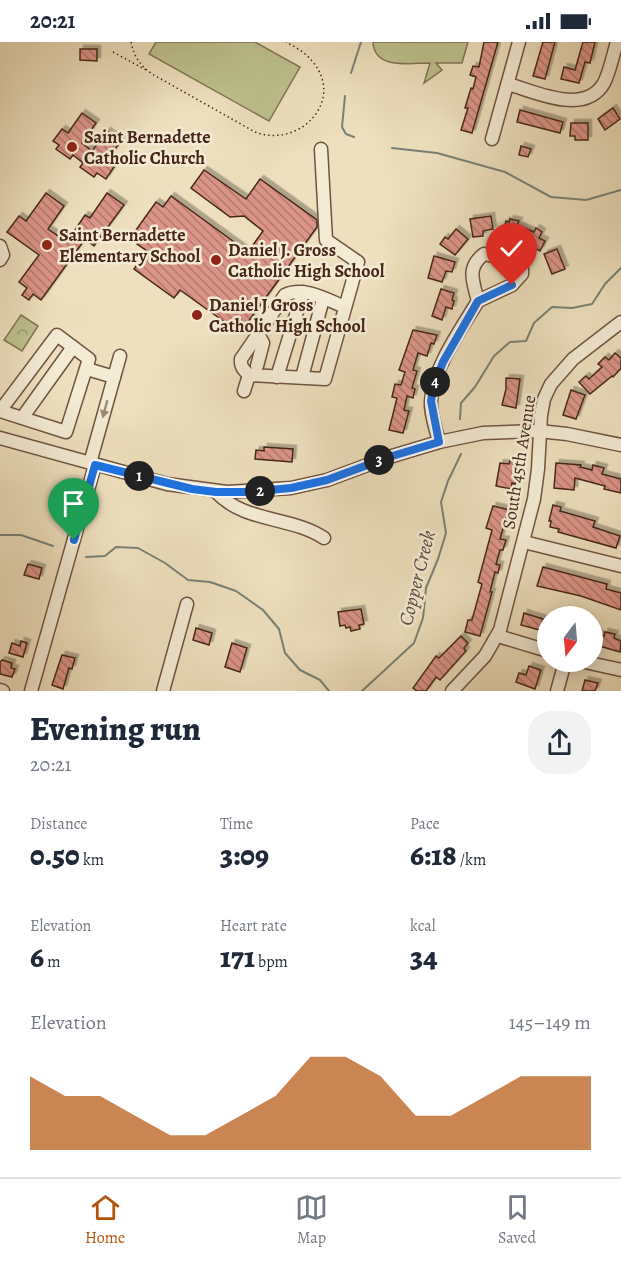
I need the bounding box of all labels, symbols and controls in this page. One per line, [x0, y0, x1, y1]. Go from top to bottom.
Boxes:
text: 20:21 [30, 6, 75, 36]
place label: Saint Bernadette Catholic Church [84, 125, 211, 170]
marker: Saint Bernadette Catholic Church [65, 140, 79, 154]
place label: Saint Bernadette Elementary School [59, 223, 201, 268]
pin [486, 223, 537, 285]
icon: check [495, 232, 528, 265]
marker: Saint Bernadette Elementary School [40, 238, 54, 252]
place label: Daniel J. Gross Catholic High School [228, 238, 385, 283]
marker: Daniel J. Gross Catholic High School [209, 253, 223, 267]
place label: Daniel J Gross Catholic High School [209, 293, 366, 338]
marker: Daniel J Gross Catholic High School [190, 308, 204, 322]
pin: 4 [420, 367, 450, 397]
text: 4 [431, 371, 439, 393]
street label: South 45th Avenue [497, 393, 541, 531]
one-way arrow [100, 401, 109, 419]
pin: 3 [364, 445, 394, 475]
text: 3 [376, 449, 382, 471]
pin: 1 [124, 461, 154, 491]
text: 1 [136, 465, 142, 487]
pin: 2 [245, 476, 275, 506]
pin [48, 478, 99, 540]
text: 2 [256, 480, 264, 502]
icon: arrive [57, 487, 90, 520]
water label: Copper Creek [392, 527, 442, 629]
north arrow [537, 606, 603, 672]
map controls [537, 606, 603, 672]
text: Evening run [30, 706, 201, 751]
button: share [528, 711, 591, 774]
text: 20:21 [30, 751, 71, 778]
text: Distance [30, 813, 87, 835]
text: Time [220, 813, 253, 835]
text: Pace [410, 813, 440, 835]
text: 0.50 [30, 835, 80, 875]
text: 3:09 [220, 835, 269, 875]
text: 6:18 [410, 835, 457, 875]
text: km [80, 849, 104, 871]
text: /km [457, 849, 486, 871]
text: Elevation [30, 915, 91, 937]
text: Heart rate [220, 915, 287, 937]
text: kcal [410, 915, 436, 937]
text: 6 [30, 937, 44, 977]
text: 171 [220, 937, 255, 977]
text: 34 [410, 937, 438, 977]
text: m [44, 951, 61, 973]
text: bpm [255, 951, 288, 973]
text: Elevation [30, 1009, 107, 1036]
text: 145–149 m [509, 1009, 591, 1036]
tab: Home [85, 1191, 125, 1249]
tab: Map [295, 1191, 328, 1249]
tab: Saved [498, 1191, 536, 1249]

